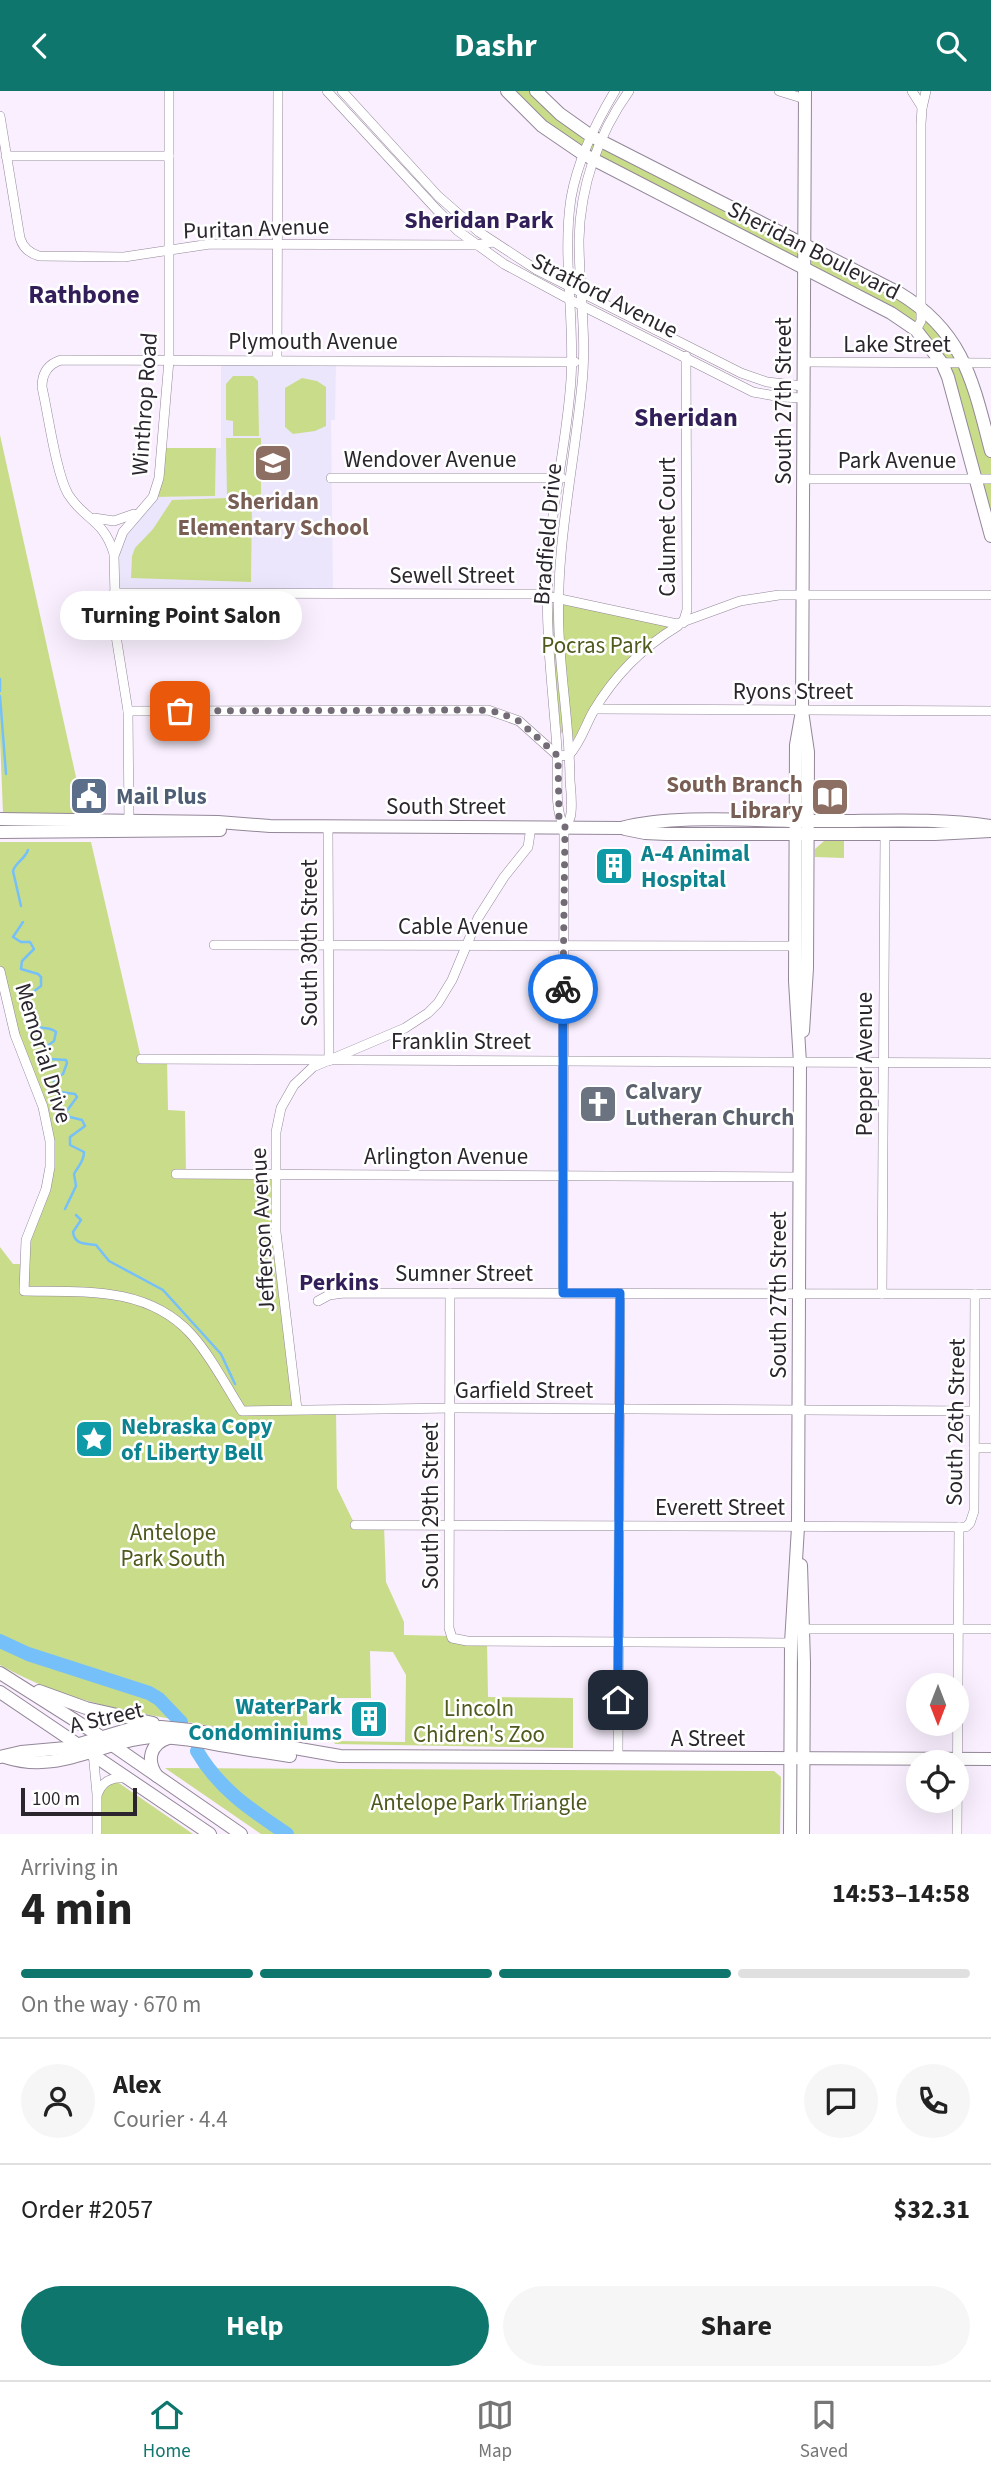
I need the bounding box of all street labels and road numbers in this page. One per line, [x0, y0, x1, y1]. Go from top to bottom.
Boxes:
street label: Sheridan Boulevard [722, 193, 906, 308]
street label: Puritan Avenue [182, 209, 330, 248]
street label: Stratford Avenue [526, 244, 684, 347]
street label: South 27th Street [767, 317, 800, 485]
street label: Plymouth Avenue [228, 325, 398, 358]
street label: Lake Street [843, 328, 951, 361]
street label: Winthrop Road [123, 331, 166, 477]
street label: Wendover Avenue [344, 443, 516, 476]
street label: Park Avenue [838, 444, 956, 477]
street label: Calumet Court [651, 457, 684, 597]
street label: Bradfield Drive [525, 462, 570, 606]
street label: Sewell Street [389, 559, 515, 592]
street label: Ryons Street [733, 675, 854, 708]
street label: South Street [386, 790, 506, 823]
street label: South 30th Street [293, 859, 326, 1027]
street label: Cable Avenue [398, 910, 528, 943]
street label: Memorial Drive [7, 979, 81, 1127]
street label: Pepper Avenue [848, 992, 881, 1136]
street label: Franklin Street [391, 1025, 531, 1058]
street label: Arlington Avenue [364, 1140, 528, 1173]
street label: Jefferson Avenue [242, 1147, 283, 1313]
street label: South 27th Street [762, 1211, 795, 1379]
street label: Sumner Street [395, 1257, 533, 1290]
street label: South 26th Street [938, 1338, 973, 1506]
street label: Garfield Street [455, 1374, 593, 1407]
street label: South 29th Street [414, 1422, 447, 1590]
street label: Everett Street [655, 1491, 785, 1524]
street label: A Street [66, 1693, 146, 1742]
street label: A Street [671, 1722, 746, 1755]

